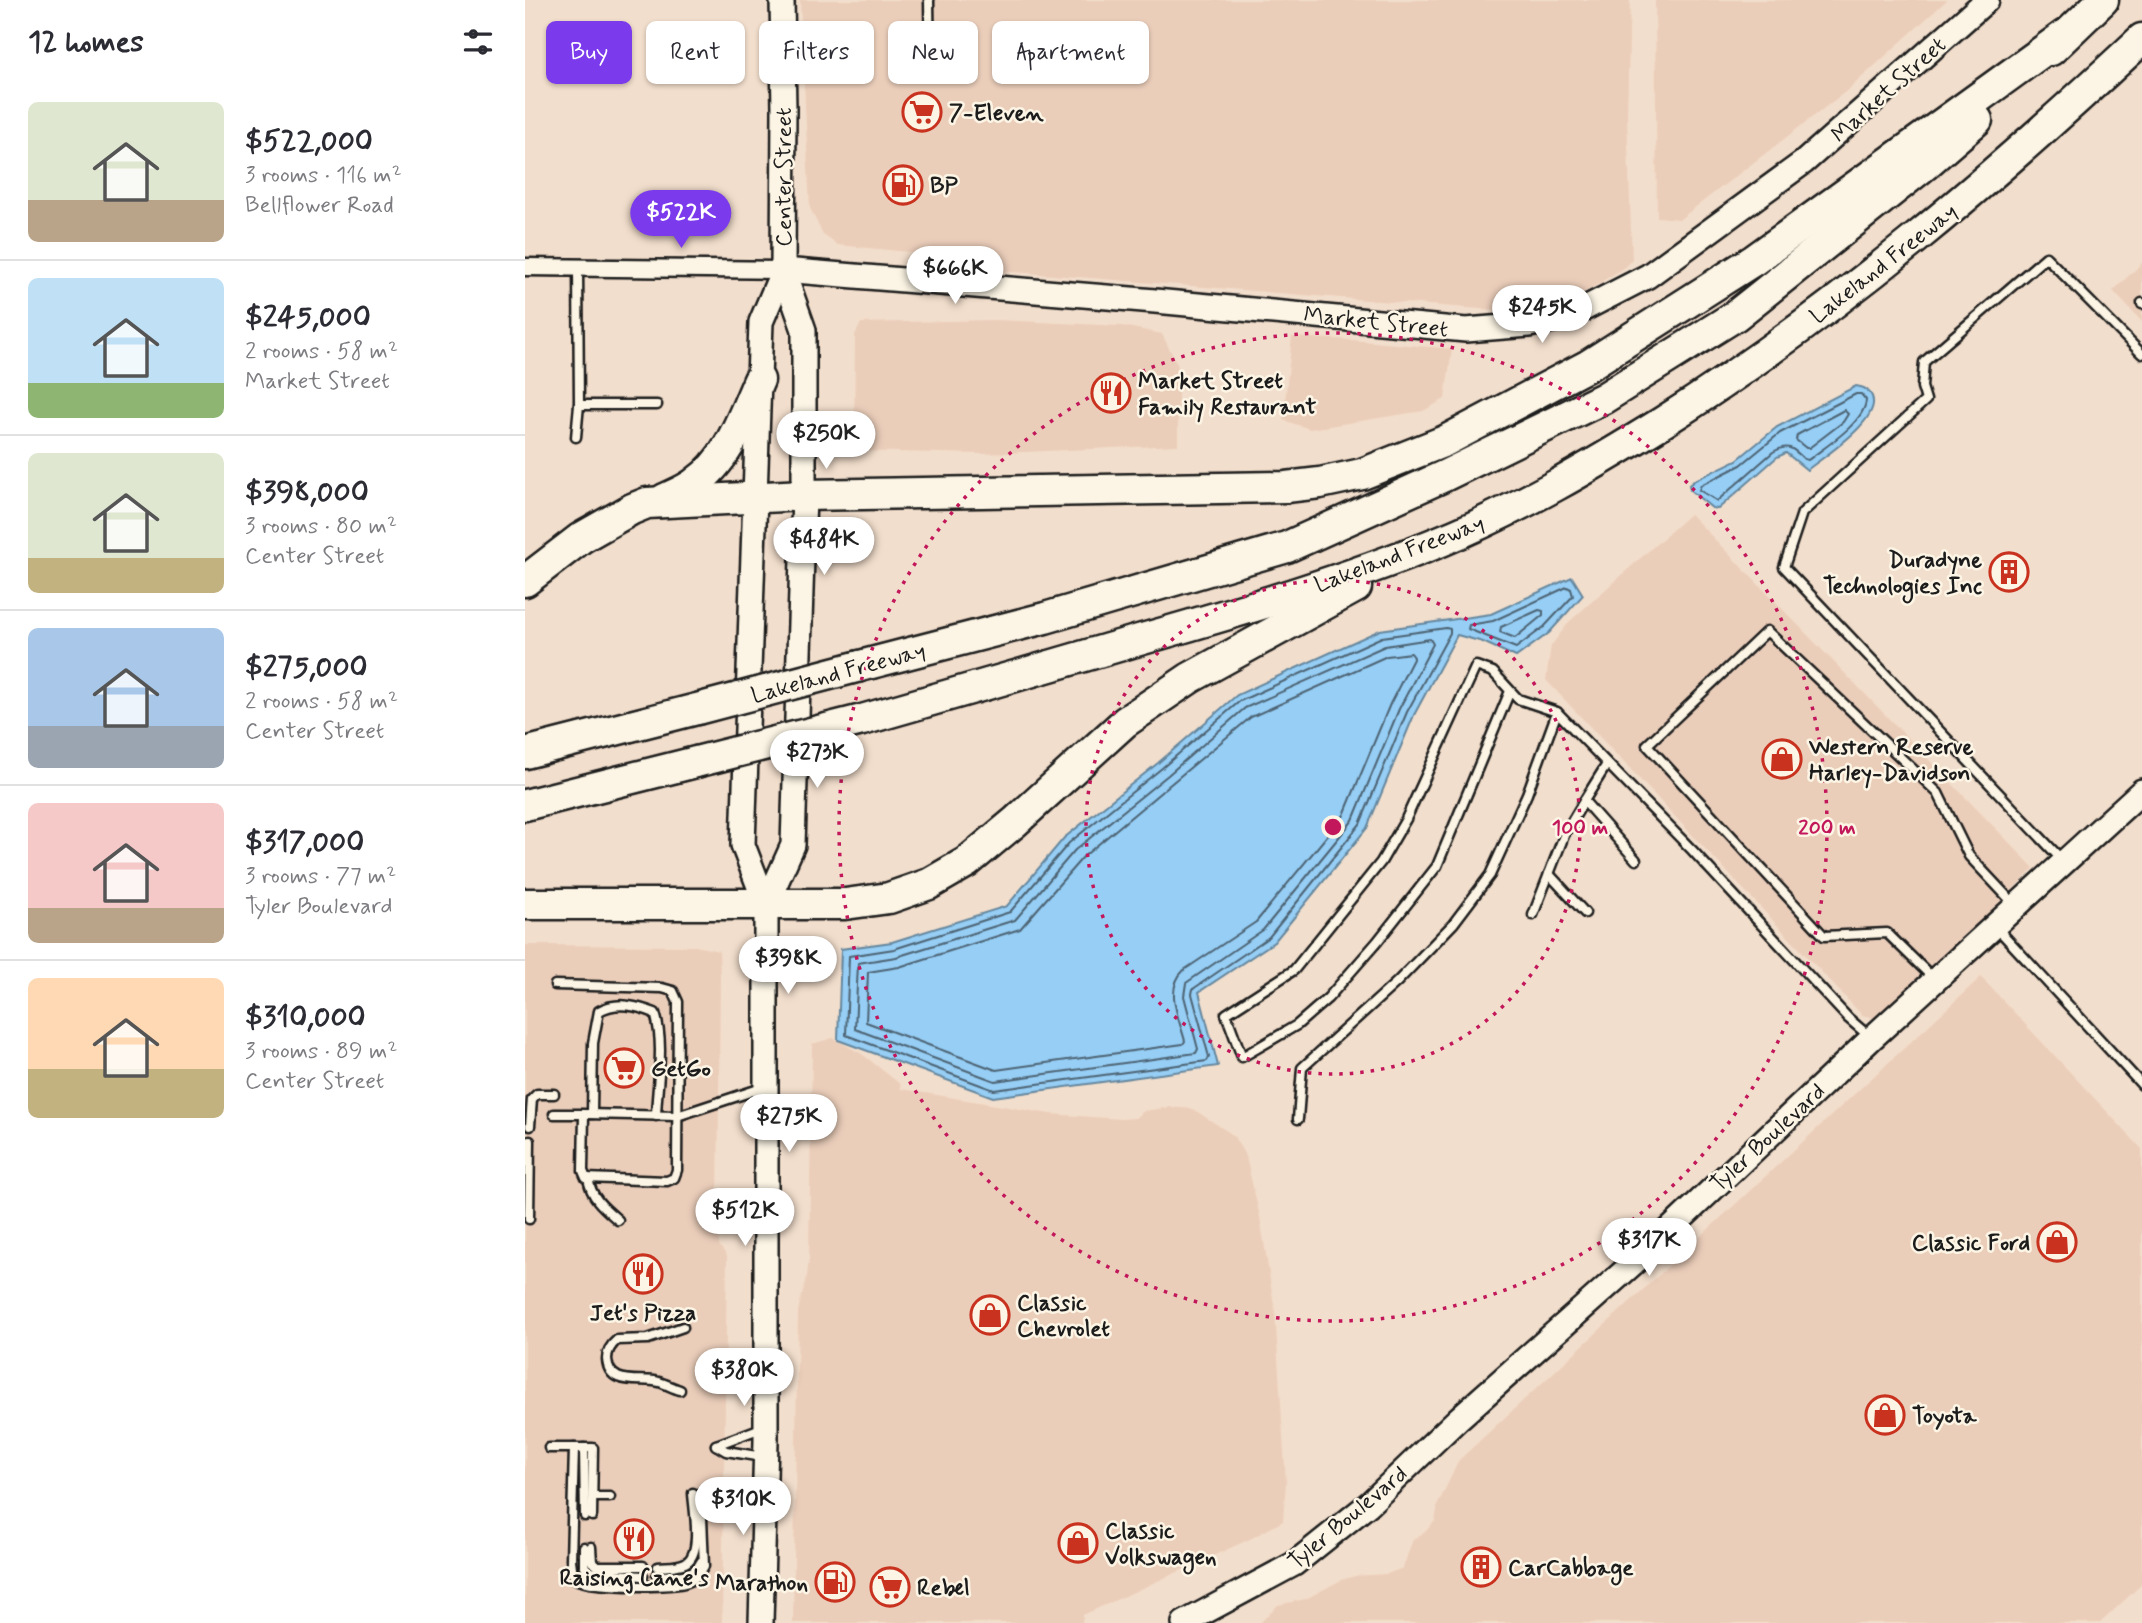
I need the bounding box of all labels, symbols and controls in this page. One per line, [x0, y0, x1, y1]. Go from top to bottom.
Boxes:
chip: Buy [546, 21, 632, 84]
chip: Rent [646, 21, 745, 84]
chip: Filters [759, 21, 874, 84]
chip: New [888, 21, 978, 84]
chip: Apartment [992, 21, 1149, 84]
text: 12 homes [28, 23, 144, 62]
icon: filters [459, 23, 497, 61]
street label: Market Street [1825, 31, 1953, 150]
supermarket icon: 7-Eleven [901, 91, 943, 133]
place label: 7-Eleven [949, 99, 1044, 129]
street label: Center Street [770, 107, 800, 247]
text: $522,000 [245, 122, 373, 161]
icon: home [84, 130, 168, 214]
text: 3 rooms · 116 m² [245, 161, 402, 191]
fuel station icon: BP [882, 164, 924, 206]
place label: BP [930, 172, 959, 202]
pin: $522K [632, 190, 730, 250]
text: Bellflower Road [245, 191, 394, 221]
text: $522K [646, 198, 716, 228]
street label: Lakeland Freeway [1804, 198, 1964, 332]
pin: $666K [906, 246, 1004, 306]
text: $666K [922, 254, 988, 284]
pin: $245K [1493, 286, 1591, 345]
text: $245K [1508, 293, 1576, 323]
text: $245,000 [245, 298, 371, 337]
street label: Market Street [1302, 300, 1449, 345]
icon: home [84, 306, 168, 390]
text: 2 rooms · 58 m² [245, 337, 398, 367]
text: Market Street [245, 367, 390, 397]
place label: Market Street Family Restaurant [1138, 367, 1317, 423]
restaurant icon: Market Street Family Restaurant [1090, 372, 1132, 414]
pin: $250K [777, 412, 875, 471]
text: $250K [792, 419, 860, 449]
text: $398,000 [245, 473, 369, 512]
icon: home [84, 481, 168, 565]
street label: Lakeland Freeway [1311, 509, 1489, 601]
text: 3 rooms · 80 m² [245, 512, 397, 542]
pin: $484K [775, 518, 873, 577]
text: $484K [789, 525, 859, 555]
text: Center Street [245, 542, 384, 572]
place label: Duradyne Technologies Inc [1823, 546, 1982, 604]
building icon: Duradyne Technologies Inc [1988, 551, 2030, 593]
street label: Lakeland Freeway [748, 636, 929, 712]
text: $275,000 [245, 648, 368, 687]
icon: home [84, 656, 168, 740]
text: 2 rooms · 58 m² [245, 687, 398, 717]
text: Center Street [245, 717, 384, 747]
pin: $273K [768, 730, 866, 790]
place label: Western Reserve Harley-Davidson [1808, 733, 1973, 789]
text: $273K [786, 738, 848, 768]
shop icon: Western Reserve Harley-Davidson [1761, 738, 1803, 780]
text: 100 m [1552, 814, 1608, 842]
text: 200 m [1798, 814, 1856, 842]
centre of rings [1321, 815, 1345, 839]
text: $317,000 [245, 823, 364, 862]
icon: home [84, 831, 168, 915]
text: 3 rooms · 77 m² [245, 862, 396, 892]
text: Tyler Boulevard [245, 892, 392, 922]
pin: $398K [739, 936, 837, 996]
text: $398K [755, 944, 821, 974]
text: $310,000 [245, 998, 366, 1037]
icon: home [84, 1006, 168, 1090]
text: 3 rooms · 89 m² [245, 1037, 397, 1067]
supermarket icon: GetGo [603, 1047, 645, 1089]
place label: GetGo [651, 1055, 711, 1085]
text: Center Street [245, 1067, 384, 1097]
street label: Tyler Boulevard [1704, 1077, 1832, 1200]
pin: $275K [740, 1094, 838, 1154]
text: $275K [756, 1102, 822, 1132]
pin: $512K [696, 1188, 794, 1248]
text: $512K [711, 1196, 779, 1226]
pin: $317K [1600, 1218, 1698, 1278]
shop icon: Classic Ford [2036, 1221, 2078, 1263]
text: $317K [1618, 1226, 1680, 1256]
place label: Classic Ford [1912, 1229, 2030, 1259]
restaurant icon: Jet's Pizza [622, 1253, 664, 1295]
place label: Classic Chevrolet [1017, 1289, 1110, 1345]
shop icon: Classic Chevrolet [969, 1294, 1011, 1336]
place label: Jet's Pizza [590, 1299, 696, 1329]
pin: $380K [695, 1348, 793, 1408]
text: $380K [711, 1356, 777, 1386]
shop icon: Toyota [1864, 1394, 1906, 1436]
place label: Toyota [1912, 1402, 1978, 1432]
street label: Tyler Boulevard [1282, 1460, 1414, 1577]
pin: $310K [694, 1478, 792, 1537]
text: $310K [711, 1485, 775, 1515]
place label: Classic Volkswagen [1105, 1517, 1217, 1575]
restaurant icon: Raising Cane's [613, 1518, 655, 1560]
shop icon: Classic Volkswagen [1057, 1522, 1099, 1564]
building icon: CarCabbage [1460, 1546, 1502, 1588]
place label: CarCabbage [1508, 1554, 1634, 1586]
fuel station icon: Marathon [814, 1561, 856, 1603]
place label: Raising Cane's [559, 1564, 709, 1594]
supermarket icon: Rebel [869, 1566, 911, 1608]
place label: Marathon [715, 1569, 808, 1599]
place label: Rebel [917, 1574, 970, 1604]

